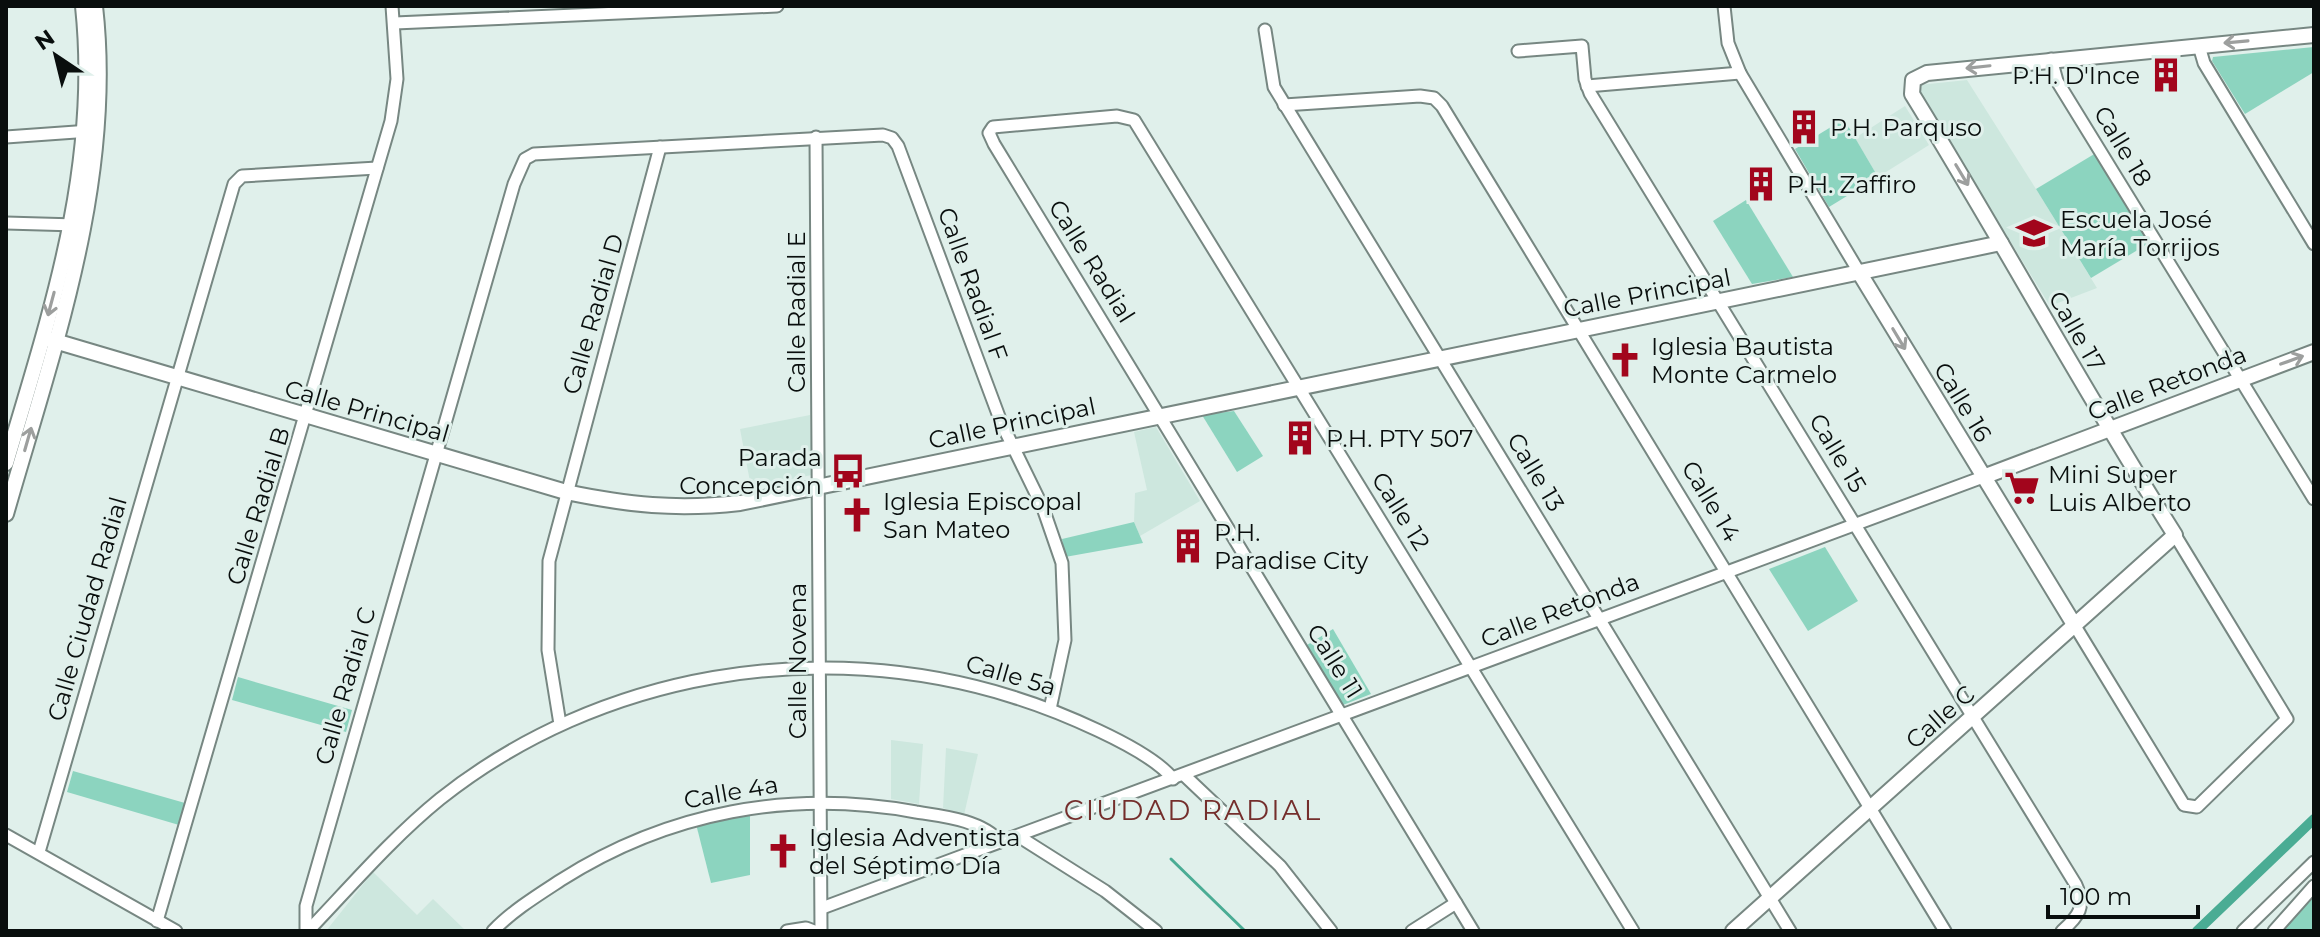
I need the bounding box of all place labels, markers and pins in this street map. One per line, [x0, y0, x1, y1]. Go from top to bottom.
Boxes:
building icon: P.H. D'Ince [2147, 56, 2185, 94]
place label: P.H. D'Ince [2012, 61, 2140, 90]
building icon: P.H. Parquso [1785, 108, 1823, 146]
place label: P.H. Parquso [1830, 113, 1982, 142]
building icon: P.H. Zaffiro [1742, 165, 1780, 203]
place label: P.H. Zaffiro [1787, 170, 1916, 199]
place label: Escuela José María Torrijos [2060, 205, 2220, 262]
school or university icon: Escuela José María Torrijos [2015, 214, 2053, 252]
place label: Iglesia Bautista Monte Carmelo [1651, 332, 1837, 389]
church icon: Iglesia Bautista Monte Carmelo [1606, 341, 1644, 379]
building icon: P.H. PTY 507 [1281, 419, 1319, 457]
place label: P.H. PTY 507 [1326, 424, 1473, 453]
place label: Parada Concepción [679, 443, 822, 500]
bus stop icon: Parada Concepción [829, 452, 867, 490]
place label: Mini Super Luis Alberto [2048, 460, 2191, 517]
supermarket icon: Mini Super Luis Alberto [2003, 469, 2041, 507]
place label: Iglesia Episcopal San Mateo [883, 487, 1082, 544]
church icon: Iglesia Episcopal San Mateo [838, 496, 876, 534]
place label: P.H. Paradise City [1214, 518, 1368, 575]
building icon: P.H. Paradise City [1169, 527, 1207, 565]
place label: Iglesia Adventista del Séptimo Día [809, 823, 1020, 880]
church icon: Iglesia Adventista del Séptimo Día [764, 832, 802, 870]

